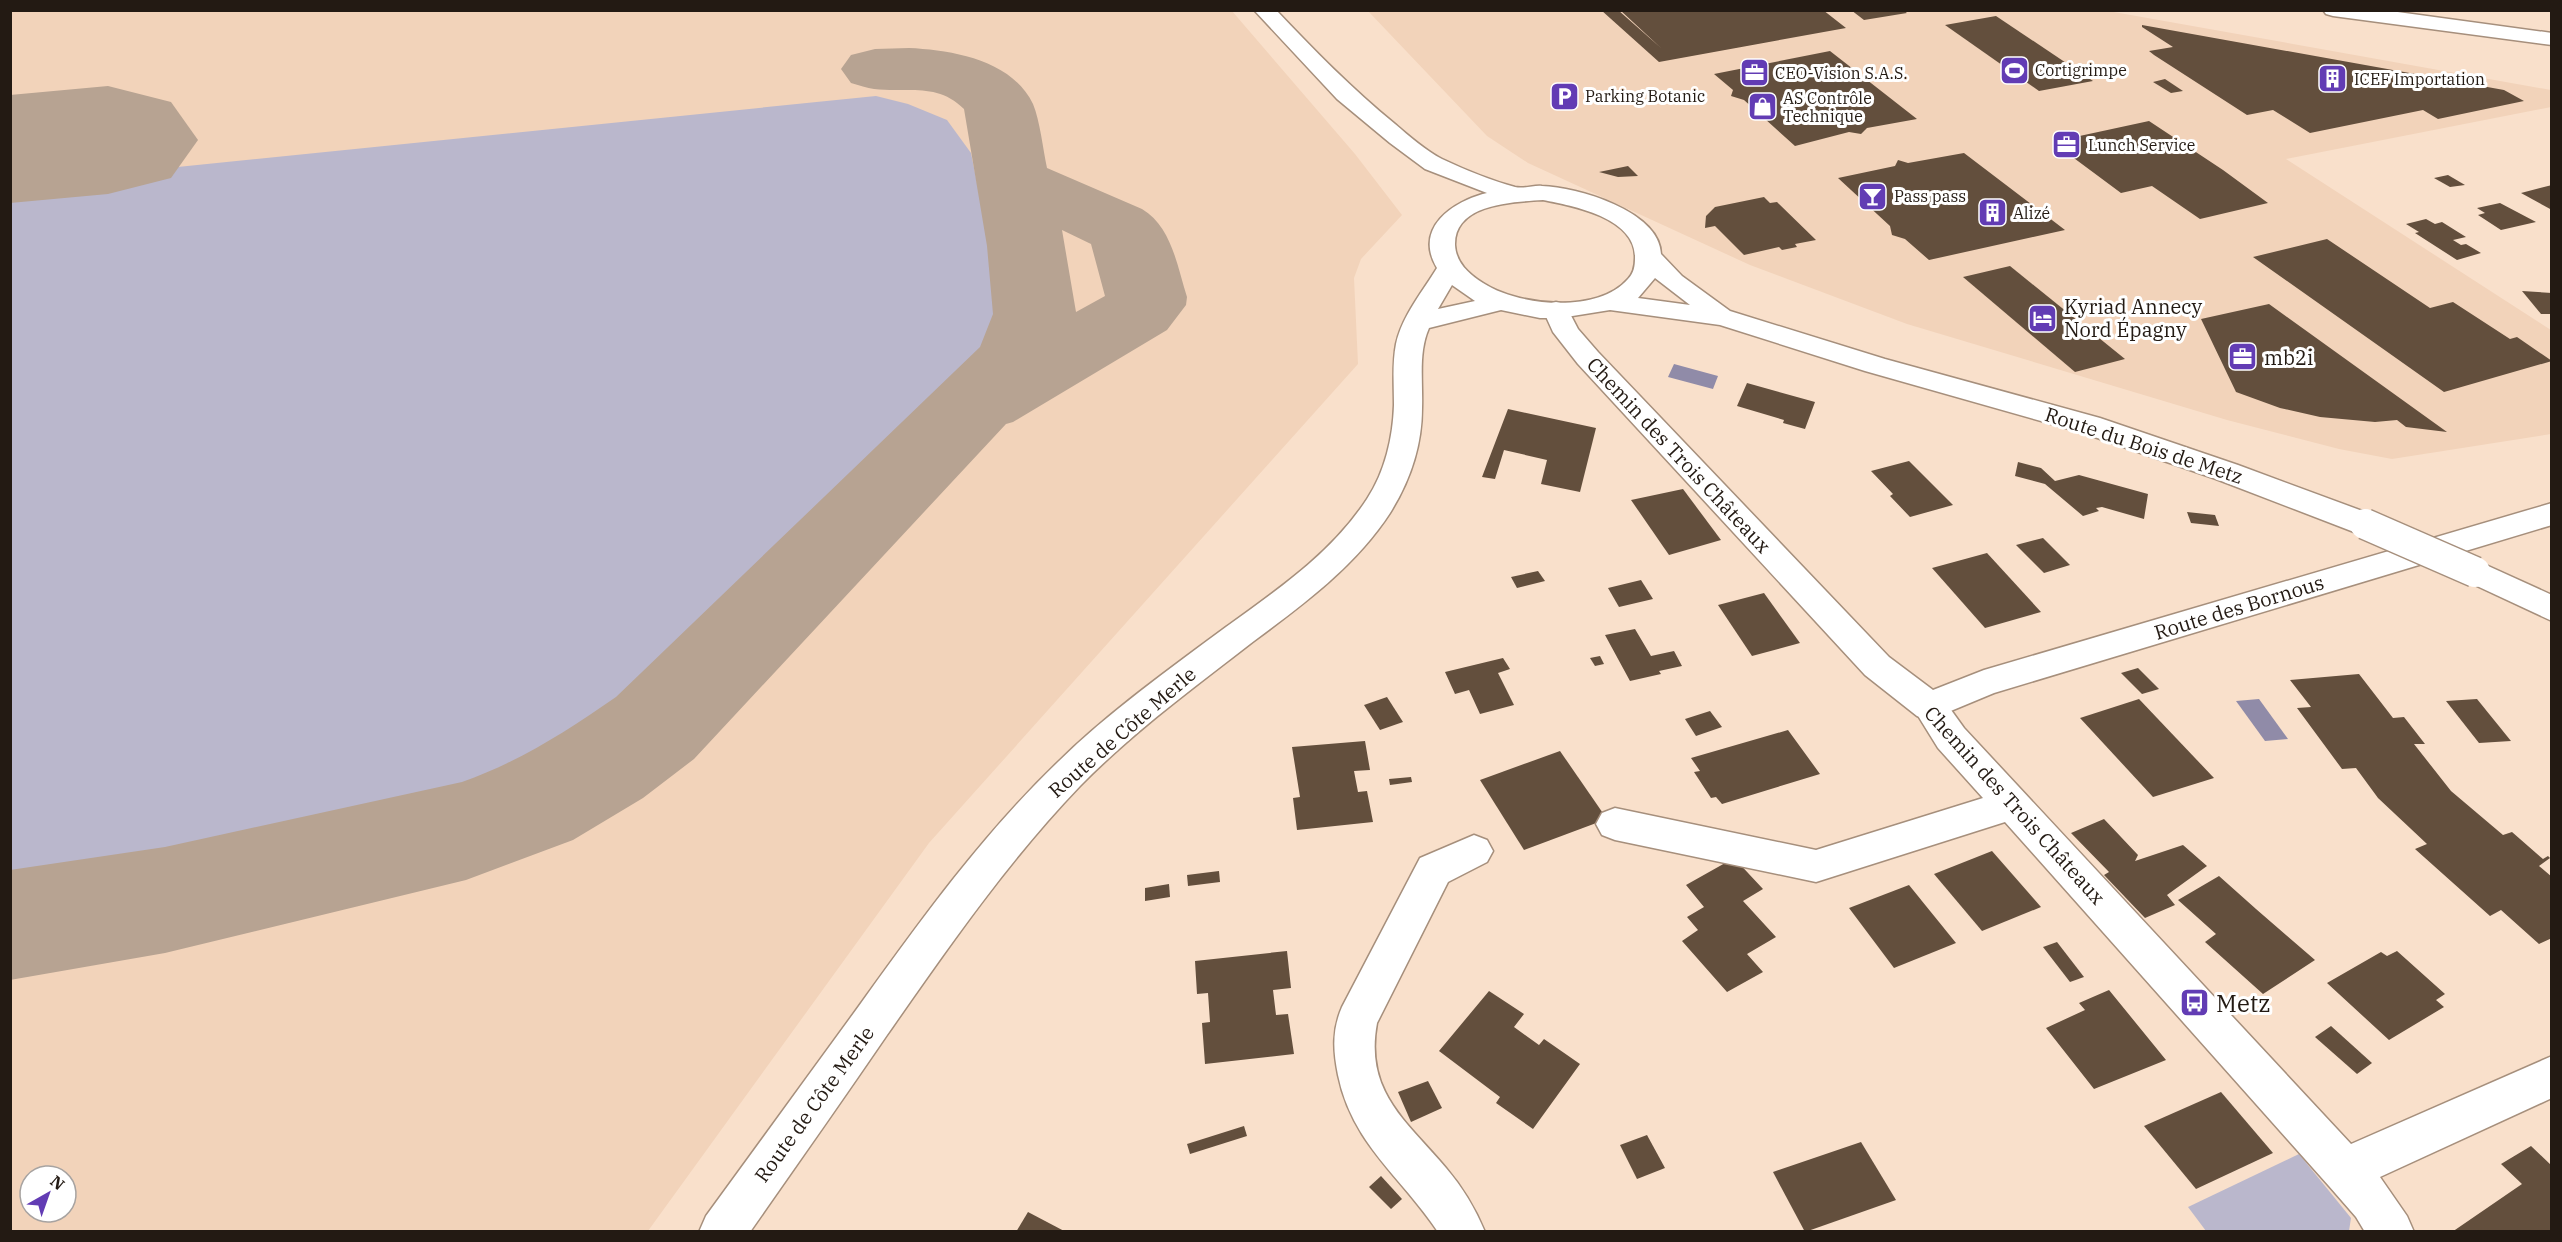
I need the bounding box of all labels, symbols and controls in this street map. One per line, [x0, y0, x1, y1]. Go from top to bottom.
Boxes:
sports icon: Cortigrimpe [1998, 54, 2030, 86]
office icon: CEO-Vision S.A.S. [1738, 57, 1770, 89]
place label: Cortigrimpe [2035, 60, 2127, 80]
place label: CEO-Vision S.A.S. [1775, 63, 1908, 83]
building icon: ICEF Importation [2317, 63, 2349, 95]
place label: ICEF Importation [2354, 69, 2485, 89]
parking icon: Parking Botanic [1548, 80, 1580, 112]
place label: Parking Botanic [1585, 86, 1705, 106]
place label: AS Contrôle Technique [1783, 88, 1872, 126]
shop icon: AS Contrôle Technique [1746, 91, 1778, 123]
office icon: Lunch Service [2051, 129, 2083, 161]
place label: Lunch Service [2088, 135, 2195, 155]
bar icon: Pass pass [1857, 180, 1889, 212]
place label: Pass pass [1894, 186, 1966, 206]
building icon: Alizé [1976, 197, 2008, 229]
place label: Alizé [2013, 203, 2050, 223]
place label: Kyriad Annecy Nord Épagny [2064, 293, 2203, 343]
hotel icon: Kyriad Annecy Nord Épagny [2027, 302, 2059, 334]
office icon: mb2i [2227, 341, 2259, 373]
place label: mb2i [2264, 344, 2313, 371]
street label: Chemin des Trois Châteaux [1581, 351, 1777, 559]
street label: Route du Bois de Metz [2042, 400, 2246, 490]
street label: Route des Bornous [2151, 568, 2327, 646]
street label: Route de Côte Merle [1043, 660, 1201, 804]
street label: Chemin des Trois Châteaux [1919, 700, 2111, 910]
bus stop icon: Metz [2179, 987, 2211, 1019]
place label: Metz [2216, 987, 2270, 1019]
street label: Route de Côte Merle [748, 1020, 880, 1188]
north arrow [18, 1164, 78, 1224]
text: N [46, 1171, 69, 1194]

